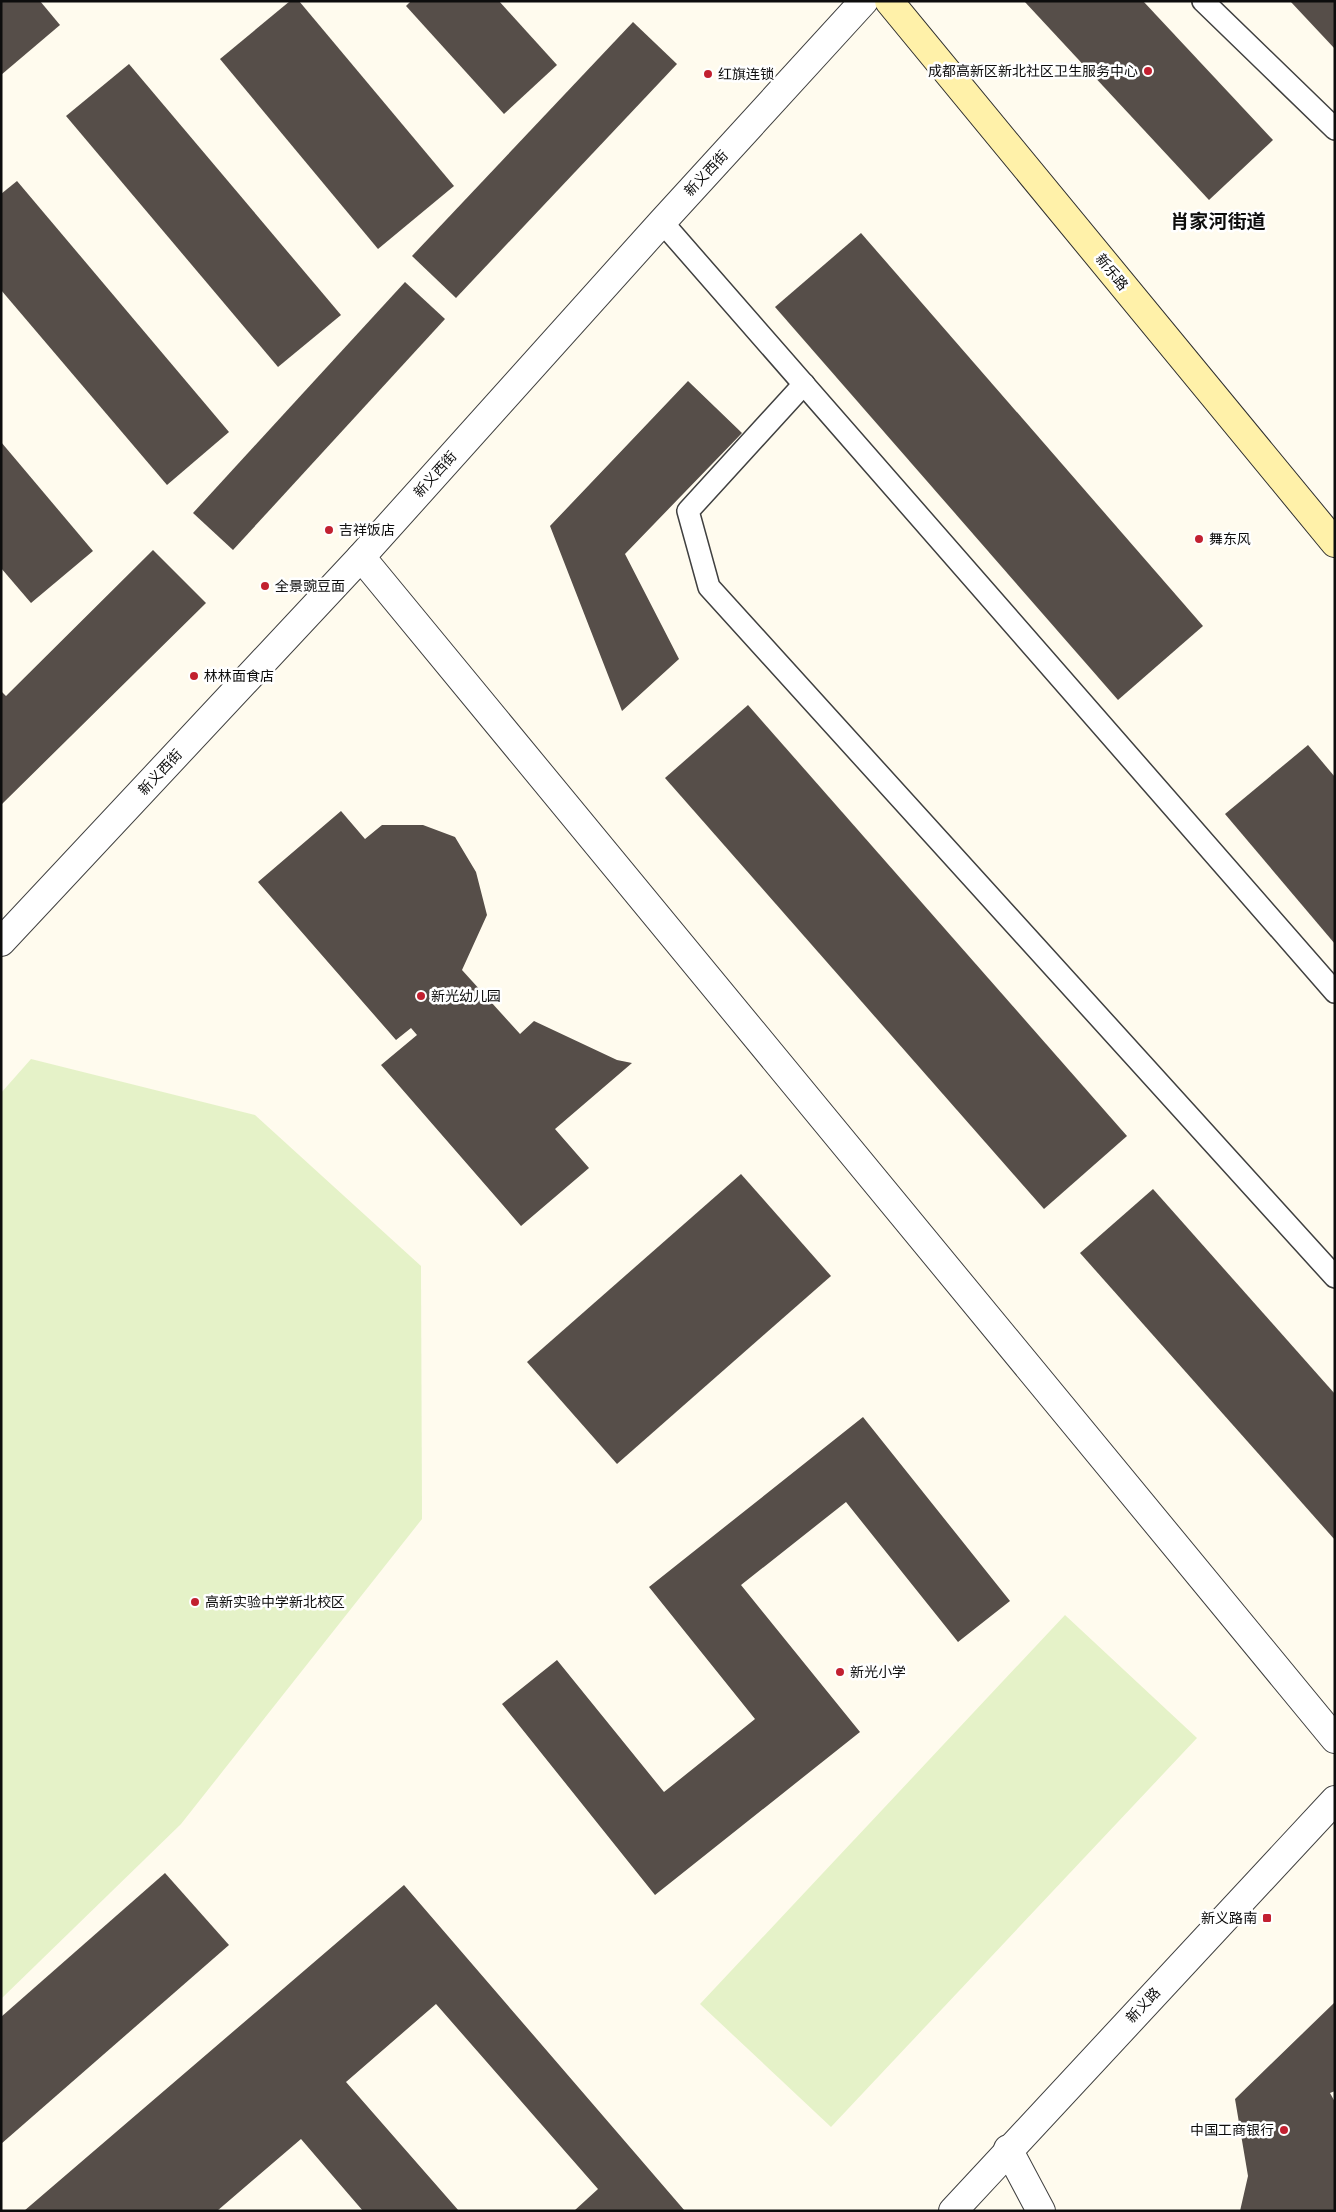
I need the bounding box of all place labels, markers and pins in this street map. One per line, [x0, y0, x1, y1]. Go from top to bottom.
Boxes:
place label: 成都高新区新北社区卫生服务中心 [928, 60, 1138, 80]
place label: 红旗连锁 [718, 63, 774, 83]
marker: 成都高新区新北社区卫生服务中心 [1142, 65, 1154, 77]
marker: 红旗连锁 [702, 68, 714, 80]
place label: 吉祥饭店 [339, 519, 395, 539]
marker: 吉祥饭店 [323, 524, 335, 536]
place label: 舞东风 [1209, 528, 1251, 548]
marker: 舞东风 [1193, 533, 1205, 545]
place label: 全景豌豆面 [275, 575, 345, 595]
marker: 全景豌豆面 [259, 580, 271, 592]
place label: 林林面食店 [204, 665, 274, 685]
marker: 林林面食店 [188, 670, 200, 682]
place label: 新光幼儿园 [431, 985, 501, 1005]
marker: 新光幼儿园 [415, 990, 427, 1002]
place label: 高新实验中学新北校区 [205, 1591, 345, 1611]
marker: 高新实验中学新北校区 [189, 1596, 201, 1608]
place label: 新光小学 [850, 1661, 906, 1681]
marker: 新光小学 [834, 1666, 846, 1678]
place label: 新义路南 [1201, 1907, 1257, 1927]
marker: 新义路南 [1261, 1912, 1273, 1924]
place label: 中国工商银行 [1190, 2119, 1274, 2139]
marker: 中国工商银行 [1278, 2124, 1290, 2136]

